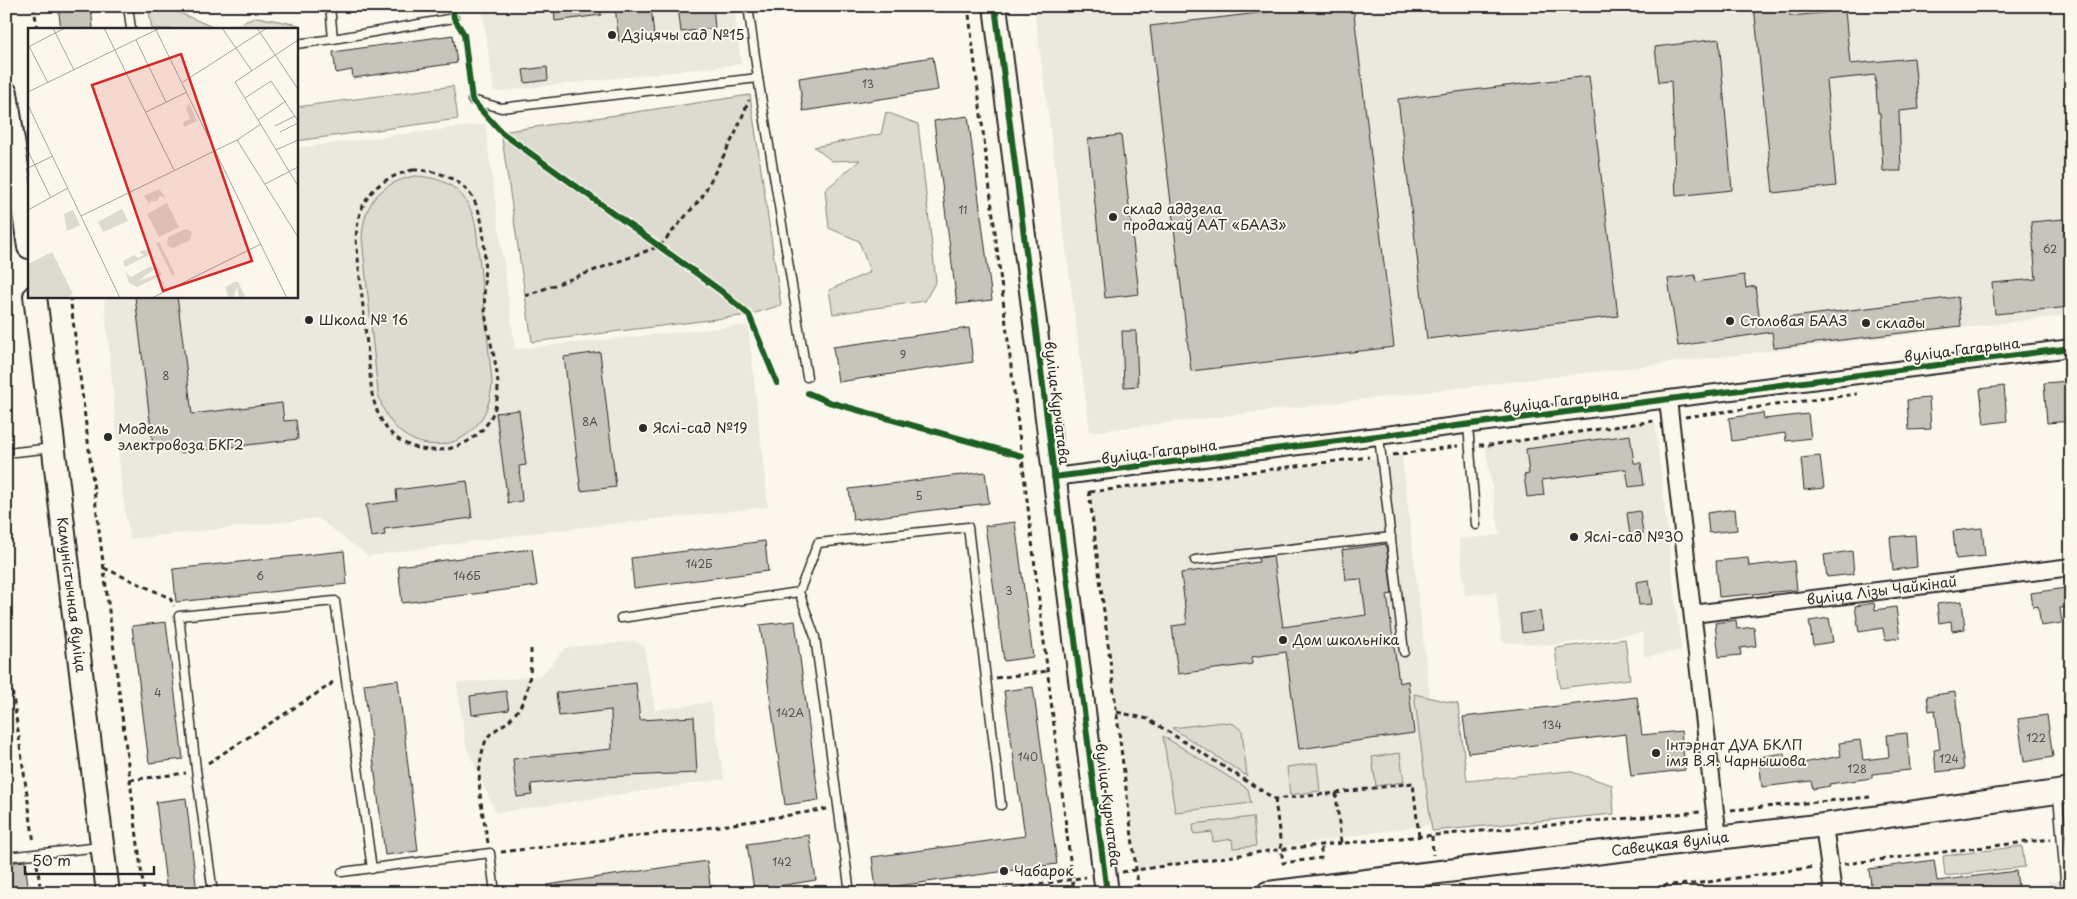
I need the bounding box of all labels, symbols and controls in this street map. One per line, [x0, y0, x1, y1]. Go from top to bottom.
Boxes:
place label: Дзіцячы сад №15 [621, 24, 745, 45]
inset map [28, 28, 298, 298]
marker: Дзіцячы сад №15 [606, 29, 618, 41]
house number: 13 [862, 75, 874, 92]
place label: склад аддзела продажаў ААТ «БААЗ» [1123, 198, 1286, 235]
house number: 11 [958, 201, 968, 218]
marker: склад аддзела продажаў ААТ «БААЗ» [1107, 211, 1119, 223]
house number: 62 [2043, 240, 2057, 257]
place label: Школа № 16 [319, 309, 408, 330]
place label: Столовая БААЗ [1740, 310, 1847, 331]
place label: склады [1876, 312, 1925, 333]
marker: Школа № 16 [303, 314, 315, 326]
marker: Столовая БААЗ [1724, 315, 1736, 327]
marker: склады [1860, 317, 1872, 329]
street label: вуліца Гагарына [1903, 332, 2021, 367]
street label: вуліца Курчатава [1039, 340, 1076, 466]
house number: 9 [900, 346, 906, 363]
house number: 8 [163, 367, 170, 384]
street label: вуліца Гагарына [1502, 383, 1620, 418]
house number: 8А [582, 413, 598, 430]
place label: Яслі-сад №19 [653, 417, 748, 438]
place label: Модель электровоза БКГ2 [118, 418, 244, 455]
marker: Яслі-сад №19 [637, 422, 649, 434]
marker: Модель электровоза БКГ2 [102, 431, 114, 443]
street label: вуліца Гагарына [1100, 434, 1218, 469]
house number: 5 [915, 487, 923, 504]
street label: Камуністычная вуліца [52, 516, 92, 674]
place label: Яслі-сад №30 [1584, 526, 1684, 547]
marker: Яслі-сад №30 [1568, 531, 1580, 543]
house number: 142Б [686, 555, 712, 572]
house number: 6 [256, 567, 264, 584]
house number: 146Б [453, 567, 481, 584]
street label: вуліца Лізы Чайкінай [1805, 570, 1958, 610]
house number: 3 [1005, 582, 1013, 599]
place label: Дом школьніка [1292, 629, 1400, 650]
marker: Дом школьніка [1277, 634, 1289, 646]
house number: 4 [154, 684, 162, 701]
house number: 142А [776, 704, 805, 721]
house number: 134 [1542, 716, 1562, 733]
house number: 122 [2026, 729, 2046, 746]
place label: Інтэрнат ДУА БКЛП імя В.Я. Чарнышова [1666, 734, 1806, 771]
street label: вуліца Курчатава [1090, 742, 1127, 868]
marker: Інтэрнат ДУА БКЛП імя В.Я. Чарнышова [1650, 747, 1662, 759]
house number: 140 [1018, 748, 1038, 765]
house number: 124 [1939, 750, 1959, 767]
house number: 128 [1847, 760, 1867, 777]
street label: Савецкая вуліца [1610, 826, 1730, 861]
scale bar [25, 844, 154, 876]
text: 50 m [32, 848, 71, 871]
house number: 142 [772, 853, 792, 870]
place label: Чабарок [1014, 860, 1074, 881]
marker: Чабарок [998, 865, 1010, 877]

